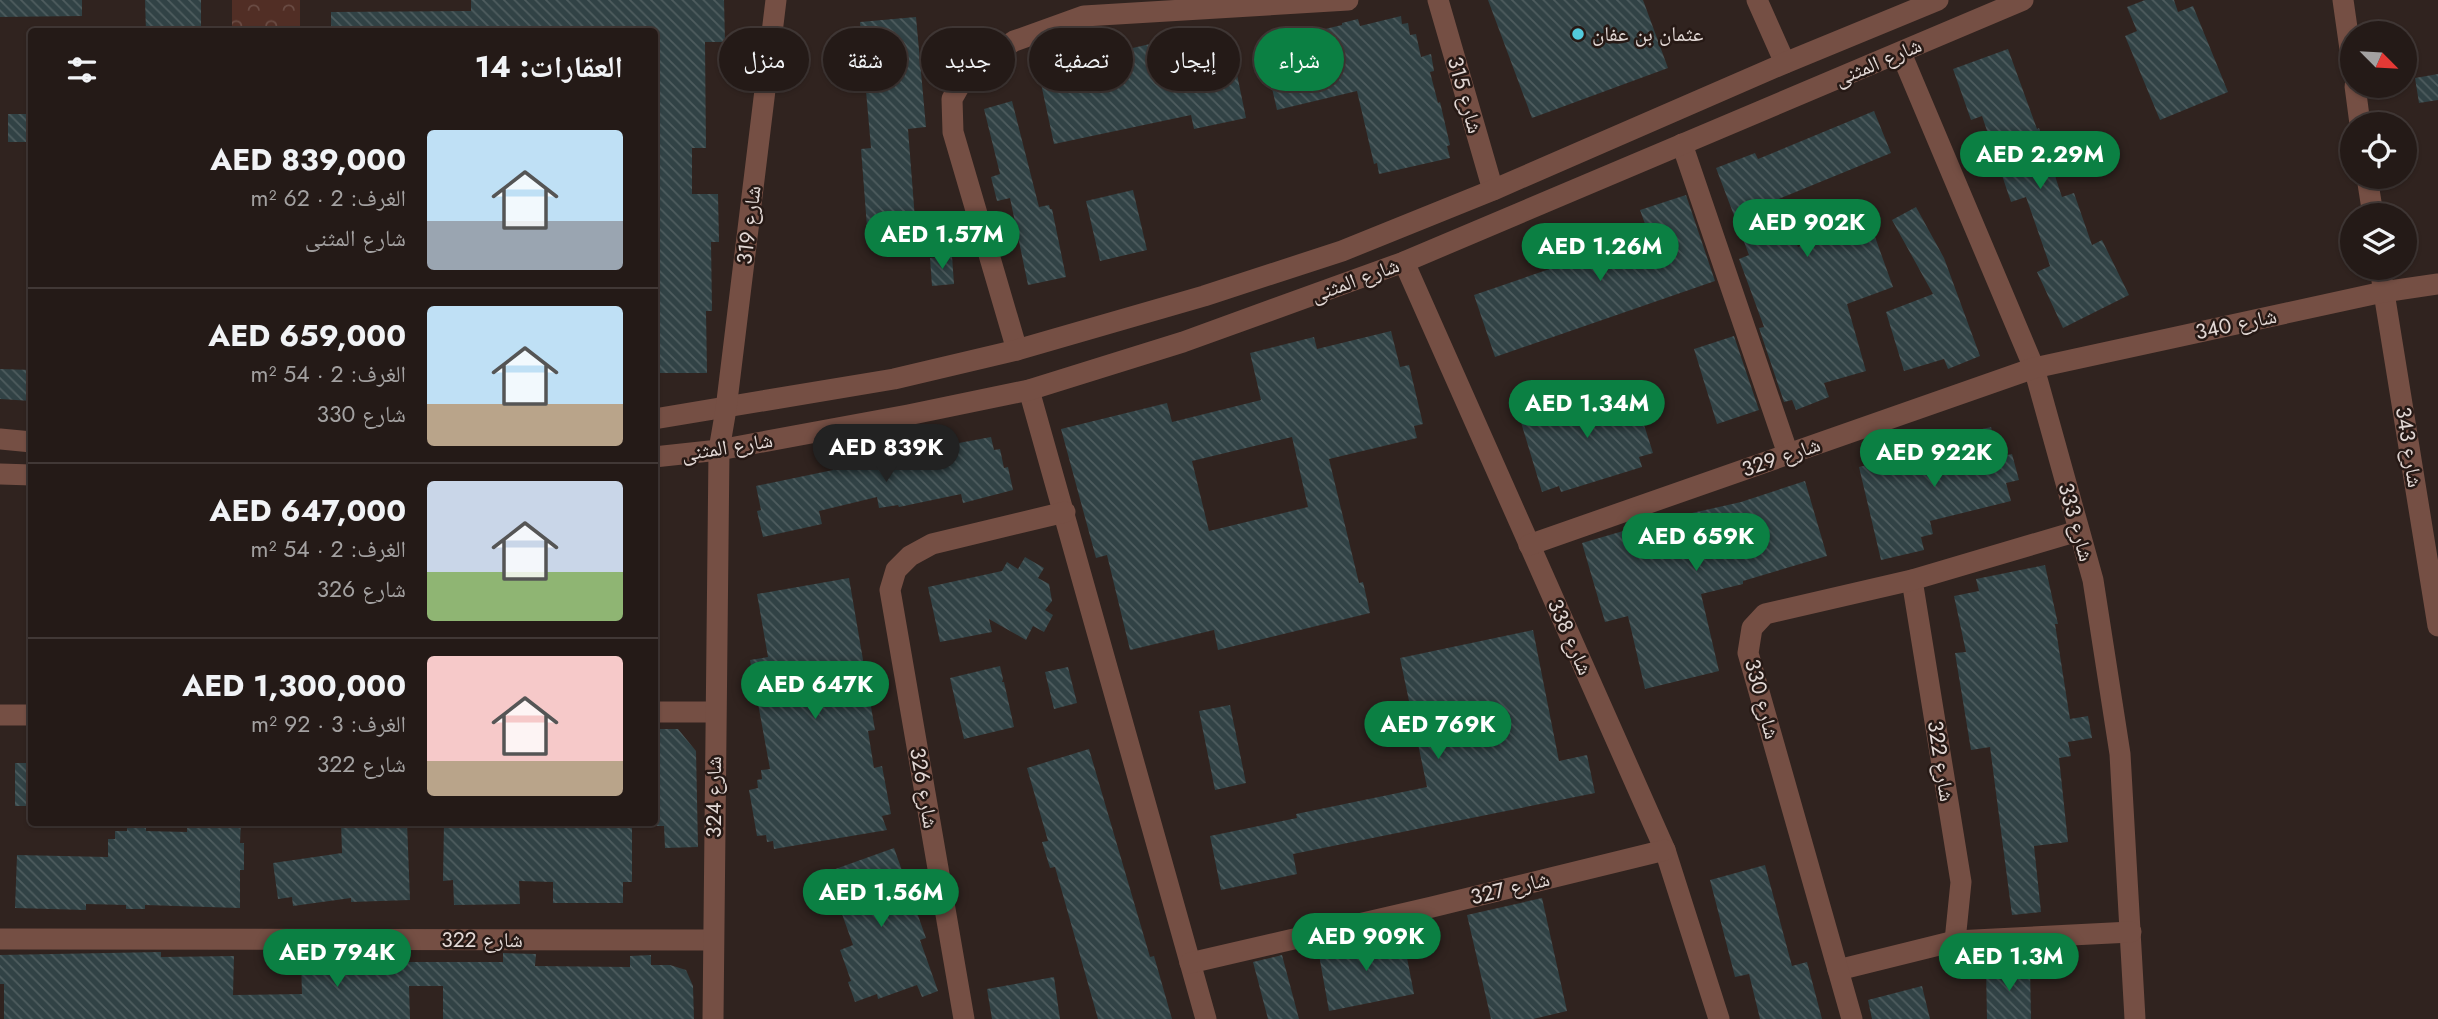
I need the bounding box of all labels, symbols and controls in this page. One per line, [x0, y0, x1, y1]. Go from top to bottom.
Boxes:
place label: عثمان بن عفان [1592, 19, 1704, 49]
north arrow [2340, 21, 2417, 98]
map controls [2340, 21, 2417, 280]
marker: عثمان بن عفان [1570, 26, 1586, 42]
chip: منزل [719, 28, 809, 91]
chip: شقة [823, 28, 907, 91]
chip: جديد [921, 28, 1015, 91]
chip: تصفية [1029, 28, 1133, 91]
chip: إيجار [1147, 28, 1240, 91]
chip: شراء [1254, 28, 1344, 91]
street label: شارع المثنى [1830, 30, 1926, 94]
text: العقارات: 14 [475, 45, 623, 88]
icon: filters [63, 51, 101, 89]
street label: شارع 315 [1440, 53, 1490, 137]
button: locate [2340, 112, 2417, 189]
pin: AED 2.29M [1960, 132, 2120, 191]
text: AED 2.29M [1976, 137, 2104, 171]
text: AED 839,000 [210, 138, 406, 181]
icon: home [483, 158, 567, 242]
text: الغرف: 2 · 62 m² [251, 181, 406, 215]
street label: شارع 319 [729, 184, 769, 266]
pin: AED 902K [1735, 200, 1879, 259]
button: layers [2340, 203, 2417, 280]
text: AED 902K [1749, 205, 1865, 239]
pin: AED 1.57M [862, 212, 1022, 271]
text: AED 1.57M [881, 217, 1003, 251]
text: شارع المثنى [305, 221, 406, 255]
pin: AED 1.26M [1520, 224, 1680, 283]
text: AED 1.26M [1538, 229, 1662, 263]
street label: شارع المثنى [1306, 250, 1404, 310]
street label: شارع 340 [2193, 301, 2279, 347]
text: AED 659,000 [208, 314, 406, 357]
icon: home [483, 334, 567, 418]
text: الغرف: 2 · 54 m² [251, 357, 406, 391]
pin: AED 1.34M [1507, 380, 1667, 440]
text: AED 1.34M [1525, 386, 1649, 420]
text: شارع 330 [316, 397, 406, 431]
street label: شارع 343 [2388, 404, 2430, 490]
pin: AED 839K [814, 424, 958, 484]
street label: شارع المثنى [679, 425, 775, 469]
text: AED 839K [829, 430, 943, 464]
street label: شارع 329 [1737, 430, 1825, 484]
pin: AED 922K [1862, 430, 2006, 489]
text: AED 922K [1876, 435, 1992, 469]
street label: شارع 333 [2050, 479, 2102, 565]
text: AED 647,000 [209, 489, 406, 532]
icon: home [483, 509, 567, 593]
pin: AED 659K [1624, 514, 1768, 573]
text: AED 659K [1638, 519, 1754, 553]
text: الغرف: 2 · 54 m² [251, 532, 406, 566]
text: شارع 326 [316, 572, 406, 606]
street label: شارع 338 [1540, 594, 1600, 680]
street label: شارع 330 [1737, 656, 1787, 742]
pin: AED 647K [743, 662, 887, 721]
text: AED 1,300,000 [182, 664, 406, 707]
text: AED 647K [757, 667, 873, 701]
icon: home [483, 684, 567, 768]
pin: AED 769K [1366, 702, 1510, 761]
text: الغرف: 3 · 92 m² [251, 707, 406, 741]
text: AED 769K [1380, 707, 1496, 741]
street label: شارع 322 [1920, 718, 1962, 804]
street label: شارع 326 [902, 745, 946, 831]
text: شارع 322 [317, 747, 406, 781]
street label: شارع 324 [699, 756, 729, 838]
street label: شارع 327 [1467, 864, 1553, 912]
pin: AED 1.56M [801, 870, 961, 929]
text: AED 1.56M [819, 875, 943, 909]
pin: AED 909K [1294, 914, 1438, 973]
text: AED 909K [1308, 919, 1424, 953]
street label: شارع 322 [441, 925, 523, 955]
pin: AED 794K [265, 930, 409, 989]
pin: AED 1.3M [1937, 934, 2081, 993]
text: AED 794K [279, 935, 395, 969]
text: AED 1.3M [1955, 939, 2063, 973]

